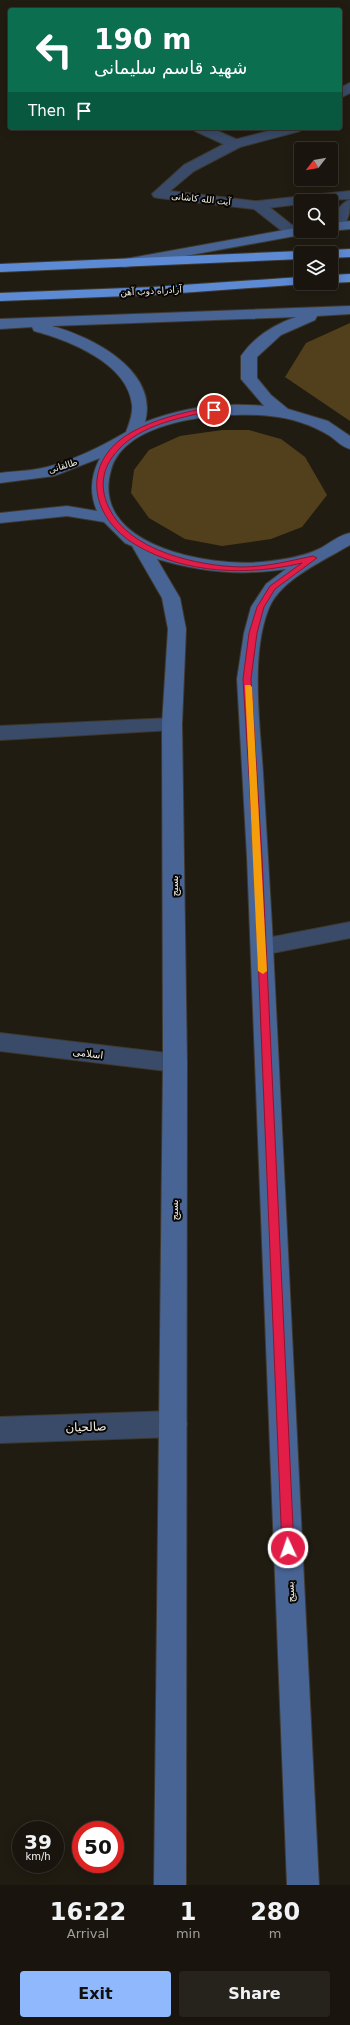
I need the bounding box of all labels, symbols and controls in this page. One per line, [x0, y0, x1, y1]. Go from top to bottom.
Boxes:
text: 190 m [94, 23, 191, 56]
icon: left [28, 24, 80, 76]
text: شهید قاسم سلیمانی [94, 57, 247, 78]
icon: arrive [73, 100, 95, 122]
text: Then [28, 102, 65, 120]
north arrow [294, 142, 338, 186]
map controls [294, 142, 338, 290]
street label: آیت الله کاشانی [171, 190, 232, 207]
button: search [294, 194, 338, 238]
button: layers [294, 246, 338, 290]
street label: آزادراه ذوب آهن [120, 283, 182, 298]
pin [197, 393, 231, 427]
icon: arrive [203, 399, 225, 421]
street label: طالقانی [47, 457, 79, 475]
street label: بسیج [169, 875, 181, 897]
street label: اسلامی [72, 1046, 104, 1061]
street label: بسیج [169, 1199, 181, 1221]
street label: صالحیان [65, 1419, 107, 1435]
position arrow [267, 1527, 309, 1569]
street label: بسیج [284, 1581, 298, 1603]
speed limit sign: 50 [72, 1821, 124, 1873]
text: 39 [24, 1830, 52, 1854]
text: km/h [25, 1851, 51, 1862]
text: 16:22 [50, 1898, 126, 1926]
text: 1 [180, 1898, 196, 1926]
text: 280 [250, 1898, 300, 1926]
text: Arrival [67, 1926, 109, 1941]
text: min [176, 1926, 200, 1941]
text: m [269, 1926, 282, 1941]
button: Exit [20, 1971, 171, 2017]
button: Share [179, 1971, 330, 2017]

